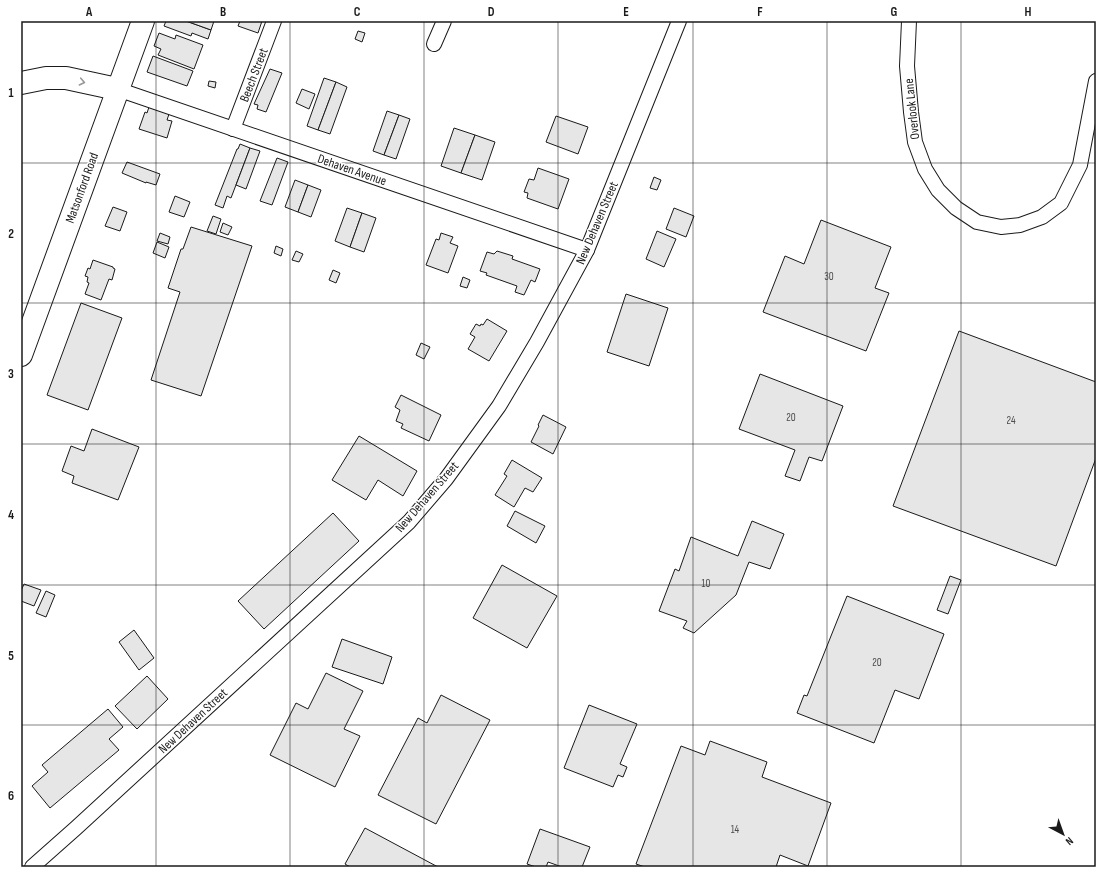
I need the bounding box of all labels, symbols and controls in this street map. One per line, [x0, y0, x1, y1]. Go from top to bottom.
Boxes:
text: A [85, 4, 93, 20]
text: B [220, 4, 226, 20]
text: C [354, 4, 361, 20]
text: D [488, 4, 495, 20]
text: E [623, 4, 629, 20]
text: F [757, 4, 763, 20]
text: G [891, 4, 898, 20]
text: H [1025, 4, 1032, 20]
street label: Beech Street [236, 46, 272, 104]
one-way arrow [79, 77, 85, 85]
street label: Overlook Lane [901, 78, 923, 140]
text: 1 [8, 85, 14, 101]
street label: Matsonford Road [62, 151, 102, 225]
street label: Dehaven Avenue [316, 151, 388, 189]
street label: New Dehaven Street [572, 179, 622, 267]
text: 2 [8, 226, 14, 242]
house number: 30 [824, 270, 834, 283]
text: 3 [8, 366, 14, 382]
house number: 20 [786, 411, 796, 424]
house number: 24 [1006, 414, 1016, 427]
street label: New Dehaven Street [392, 458, 462, 536]
text: 4 [8, 507, 14, 523]
house number: 10 [702, 577, 710, 590]
text: 5 [8, 648, 14, 664]
house number: 20 [872, 656, 882, 669]
street label: New Dehaven Street [155, 685, 231, 757]
text: 6 [8, 788, 14, 804]
north arrow [1043, 814, 1083, 854]
house number: 14 [731, 823, 740, 836]
text: N [1063, 834, 1076, 848]

